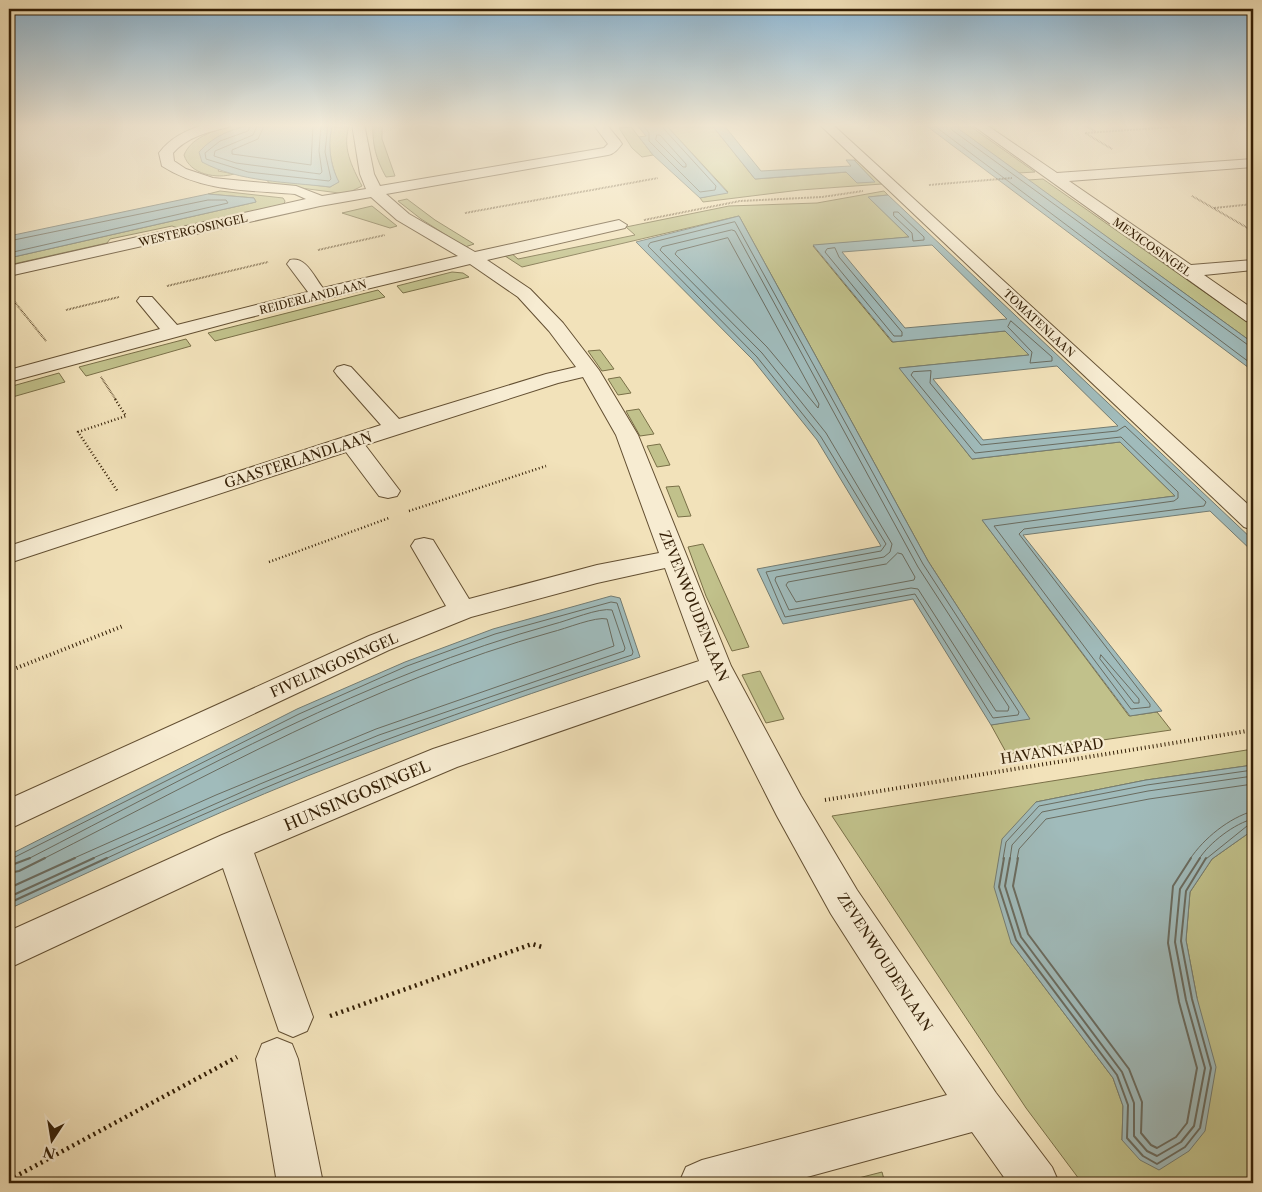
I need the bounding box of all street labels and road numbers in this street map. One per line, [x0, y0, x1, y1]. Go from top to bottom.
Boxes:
street label: WESTERGOSINGEL [136, 210, 250, 250]
street label: MEXICOSINGEL [1110, 215, 1194, 280]
street label: REIDERLANDLAAN [258, 277, 368, 317]
street label: TOMATENLAAN [1000, 286, 1078, 360]
street label: GAASTERLANDLAAN [222, 427, 375, 492]
street label: ZEVENWOUDENLAAN [655, 528, 733, 685]
street label: FIVELINGOSINGEL [267, 629, 401, 701]
street label: HAVANNAPAD [999, 734, 1105, 768]
street label: HUNSINGOSINGEL [281, 755, 434, 835]
street label: ZEVENWOUDENLAAN [833, 889, 937, 1035]

